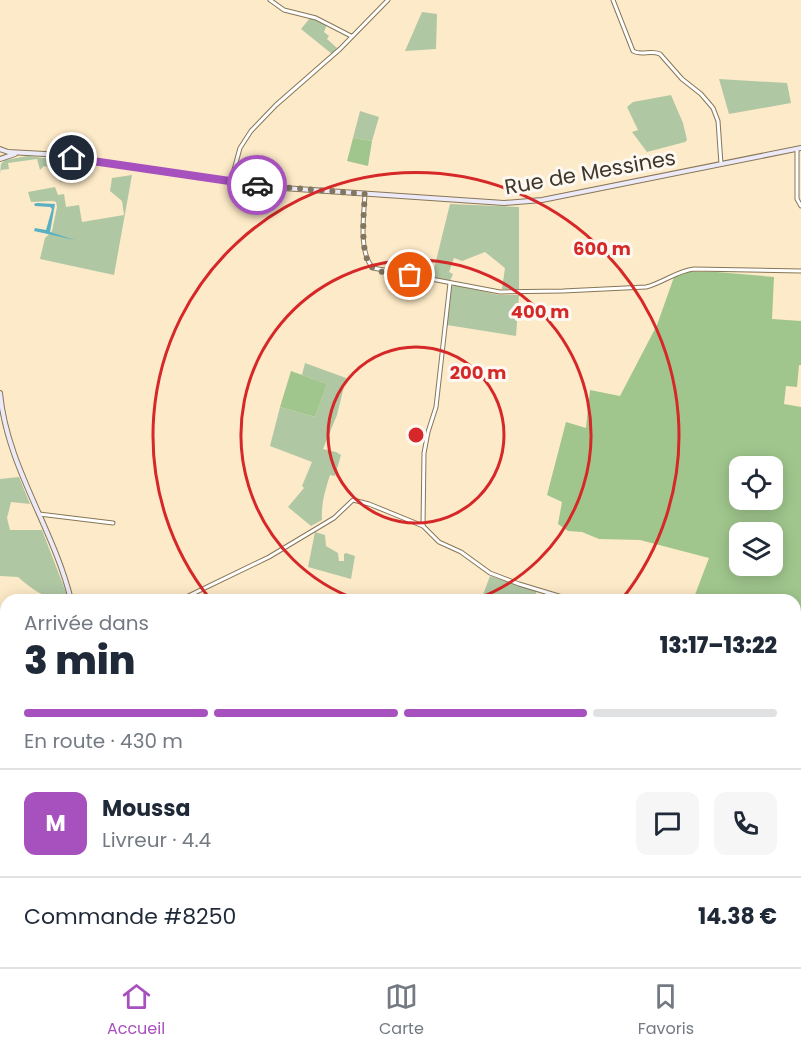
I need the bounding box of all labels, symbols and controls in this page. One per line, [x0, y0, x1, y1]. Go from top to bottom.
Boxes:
pin [46, 132, 97, 183]
icon: home [55, 141, 88, 174]
street label: Rue de Messines [502, 143, 678, 201]
courier [227, 155, 287, 215]
icon: car [241, 169, 274, 202]
text: 600 m [573, 236, 631, 261]
pin [384, 249, 435, 300]
icon: bag [393, 258, 426, 291]
text: 400 m [511, 299, 569, 324]
text: 200 m [450, 360, 506, 385]
centre of rings [406, 425, 426, 445]
map controls [729, 456, 783, 576]
button: locate [729, 456, 783, 510]
button: layers [729, 522, 783, 576]
text: Arrivée dans [24, 609, 149, 637]
text: 13:17–13:22 [660, 630, 777, 661]
text: 3 min [24, 633, 136, 688]
text: En route · 430 m [24, 727, 183, 755]
button: chat [636, 792, 699, 855]
button: phone [714, 792, 777, 855]
text: Moussa [102, 793, 191, 824]
text: M [45, 808, 66, 839]
text: Livreur · 4.4 [102, 826, 211, 854]
text: Commande #8250 [24, 901, 236, 932]
text: 14.38 € [698, 901, 777, 932]
tab: Accueil [107, 980, 165, 1041]
tab: Carte [379, 980, 424, 1041]
tab: Favoris [638, 980, 694, 1041]

